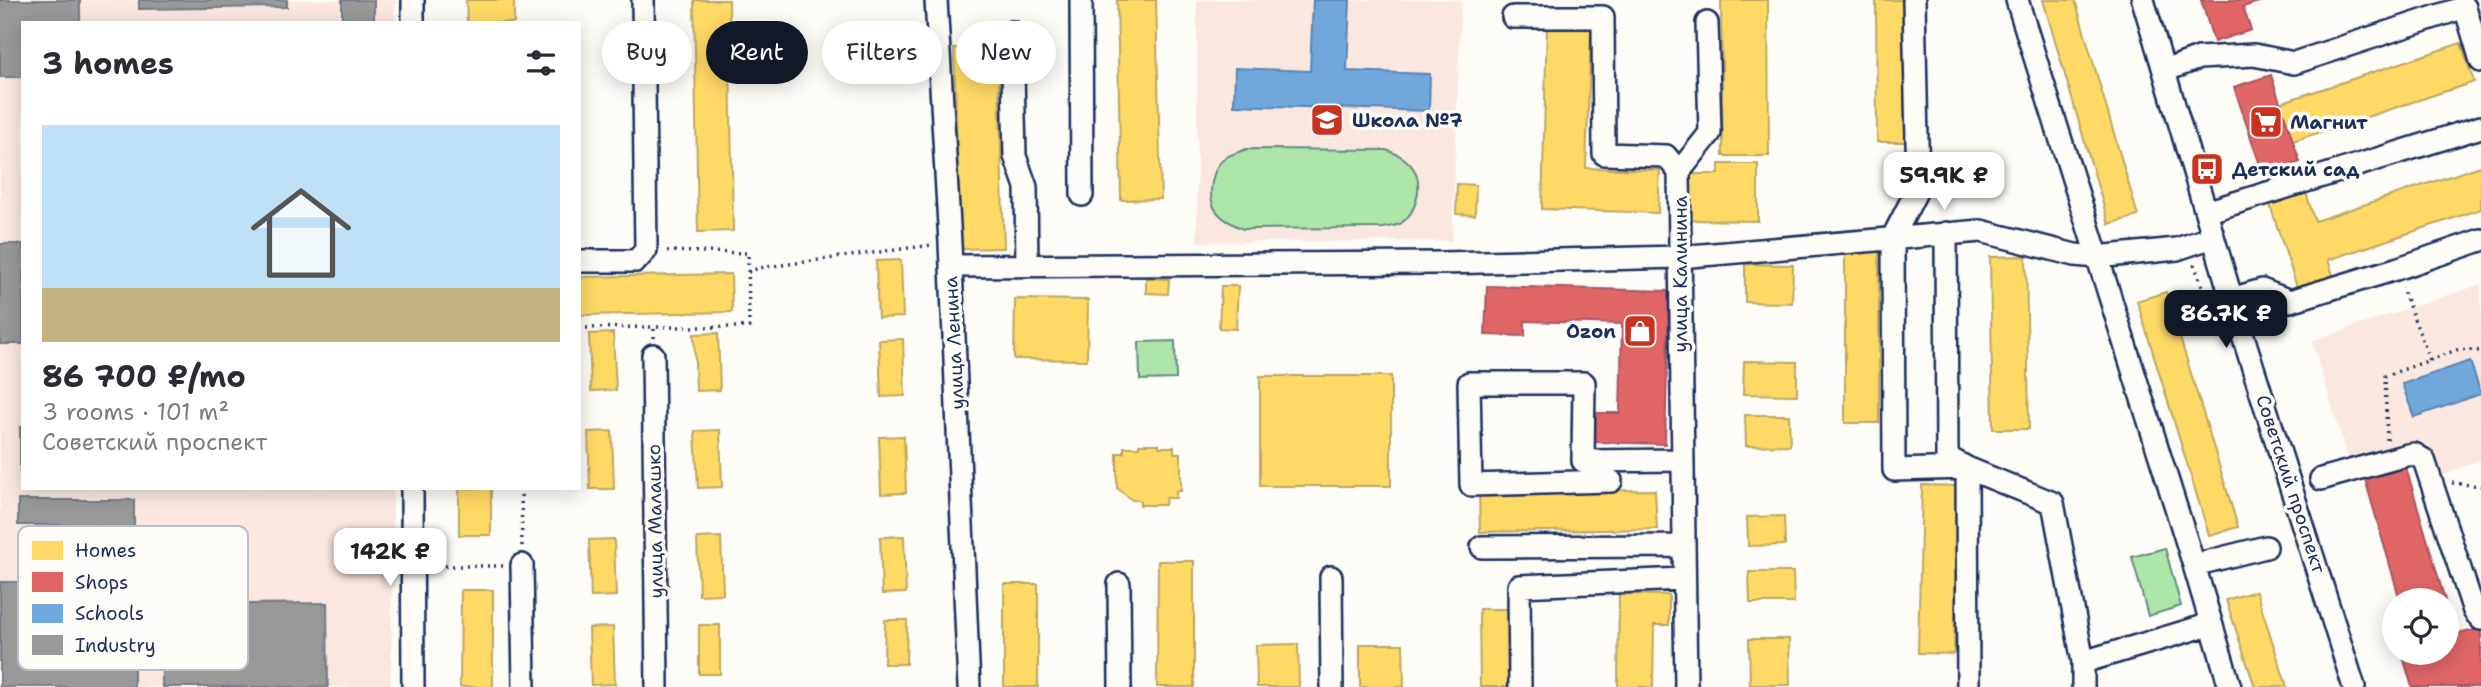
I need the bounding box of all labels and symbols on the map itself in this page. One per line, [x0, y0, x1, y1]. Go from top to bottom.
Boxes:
school or university icon: Школа №7 [1308, 101, 1346, 139]
supermarket icon: Магнит [2247, 103, 2285, 141]
place label: Школа №7 [1352, 108, 1463, 133]
place label: Магнит [2290, 110, 2368, 135]
bus stop icon: Детский сад [2188, 150, 2226, 188]
pin: 59.9K ₽ [1879, 152, 2009, 212]
place label: Детский сад [2232, 157, 2360, 182]
street label: улица Калинина [1668, 195, 1693, 352]
street label: улица Ленина [938, 276, 970, 410]
pin: 86.7K ₽ [2161, 290, 2291, 350]
shop icon: Ozon [1621, 312, 1659, 350]
place label: Ozon [1566, 319, 1616, 344]
street label: Советский проспект [2250, 392, 2332, 577]
street label: улица Малашко [641, 444, 669, 598]
legend [18, 526, 248, 670]
pin: 142K ₽ [333, 528, 447, 588]
text: Homes [75, 538, 136, 563]
text: Shops [75, 570, 129, 595]
text: Schools [75, 601, 144, 626]
text: Industry [75, 633, 156, 658]

